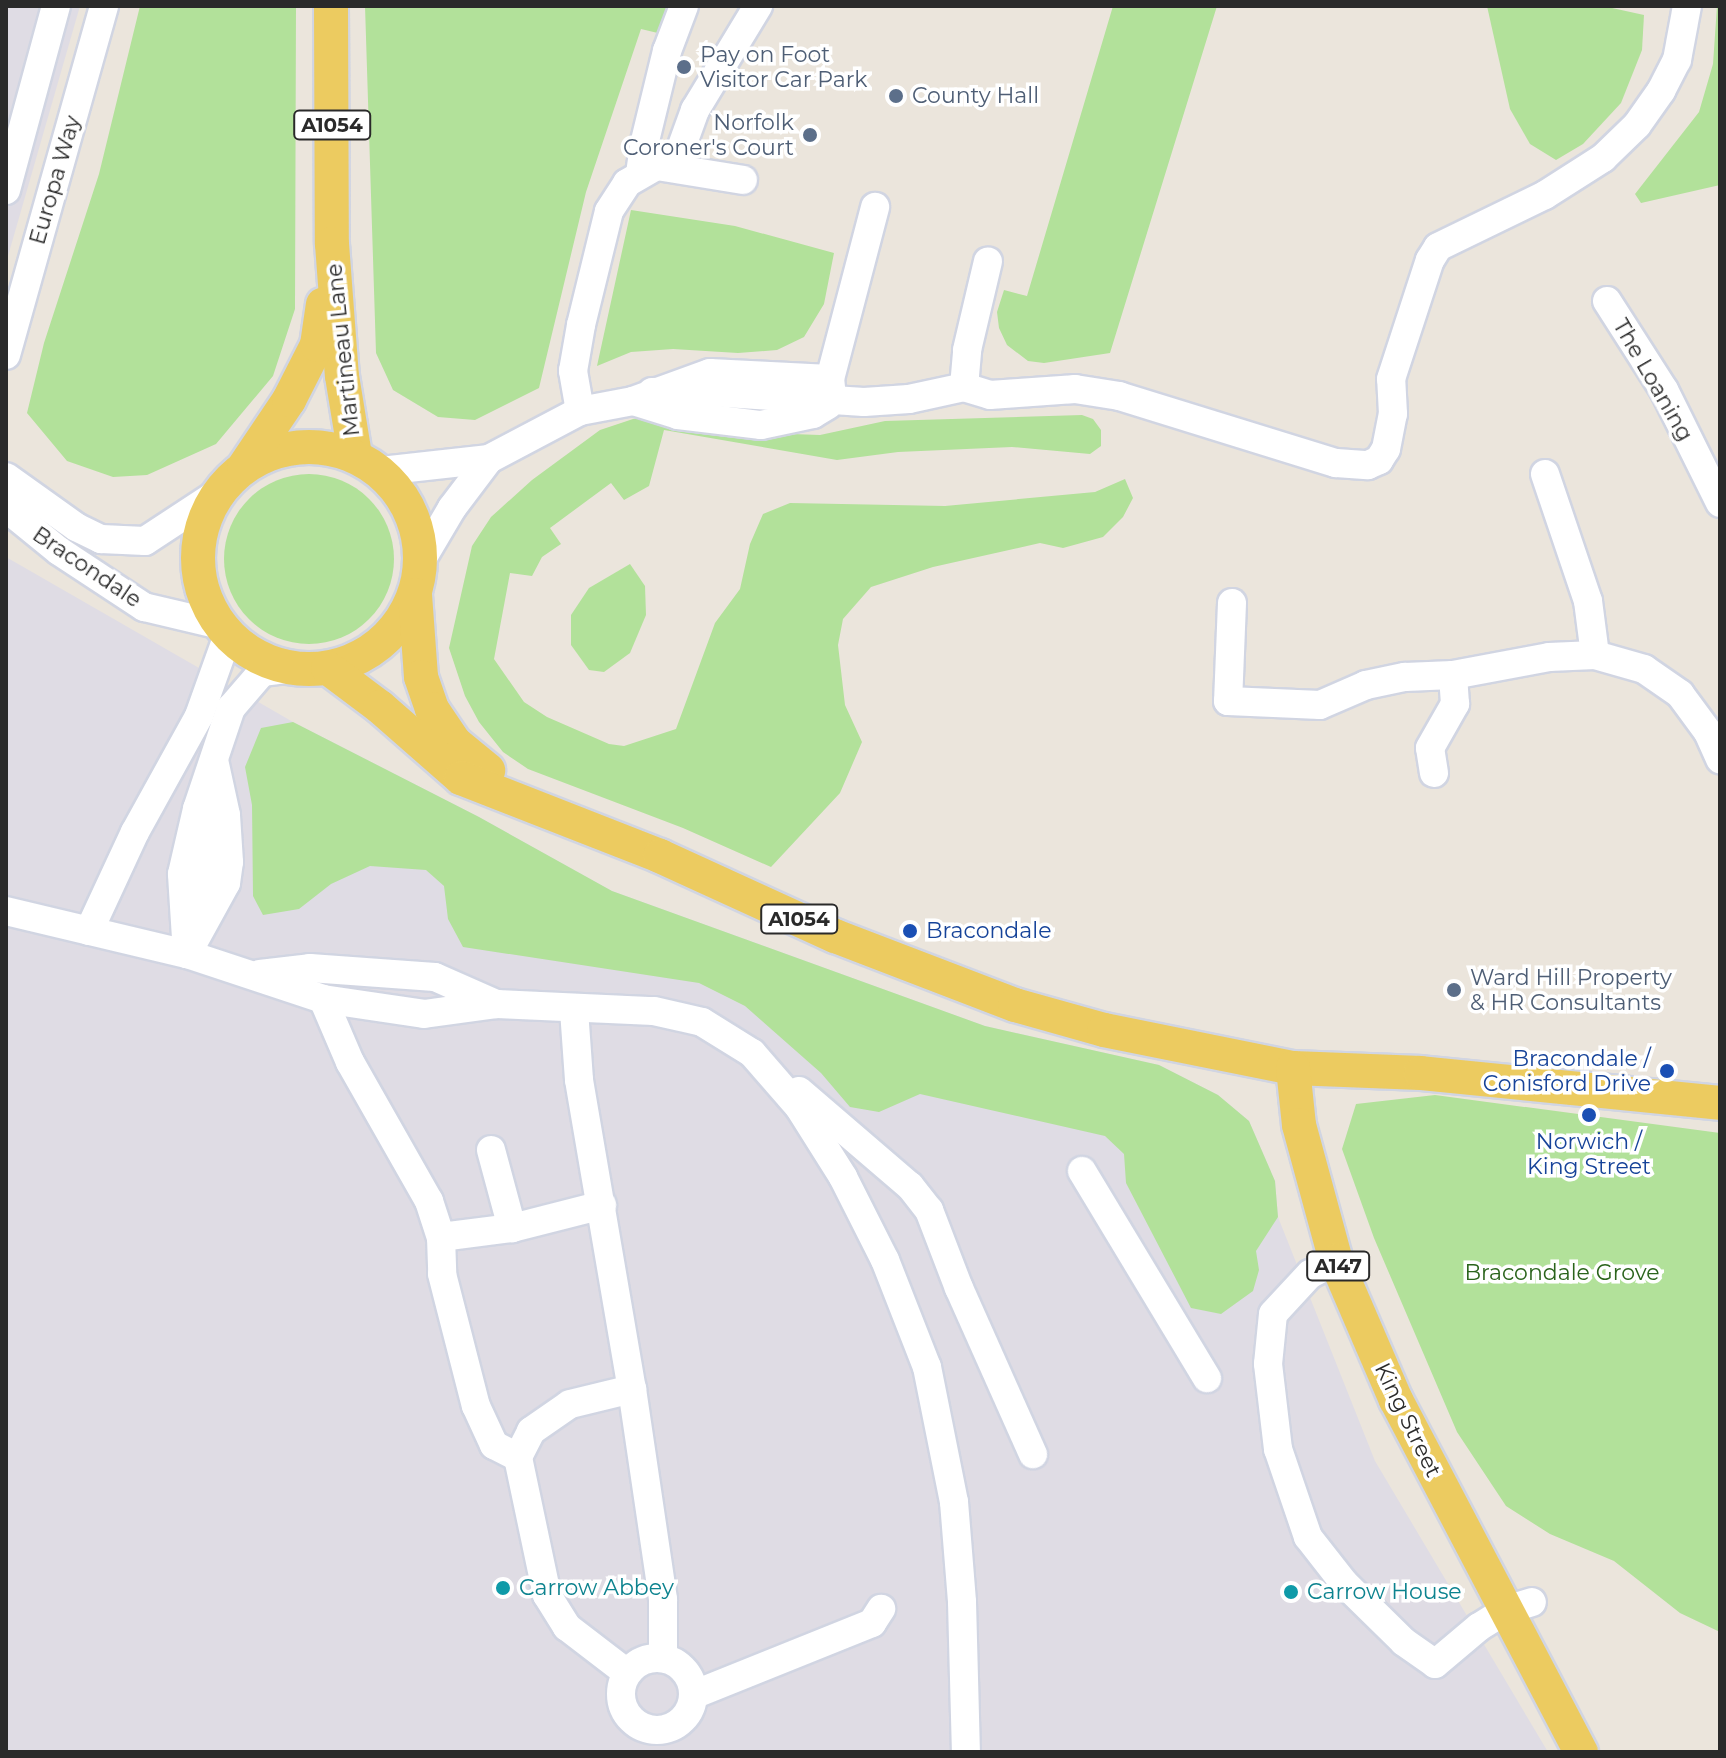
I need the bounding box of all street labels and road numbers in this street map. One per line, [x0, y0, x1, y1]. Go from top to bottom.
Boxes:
road number: A1054 [292, 109, 372, 141]
street label: Europa Way [24, 112, 86, 248]
street label: Martineau Lane [321, 262, 365, 438]
street label: The Loaning [1607, 314, 1699, 446]
street label: Bracondale [28, 521, 146, 613]
road number: A1054 [759, 903, 839, 935]
road number: A147 [1306, 1250, 1370, 1282]
street label: King Street [1369, 1359, 1447, 1481]

